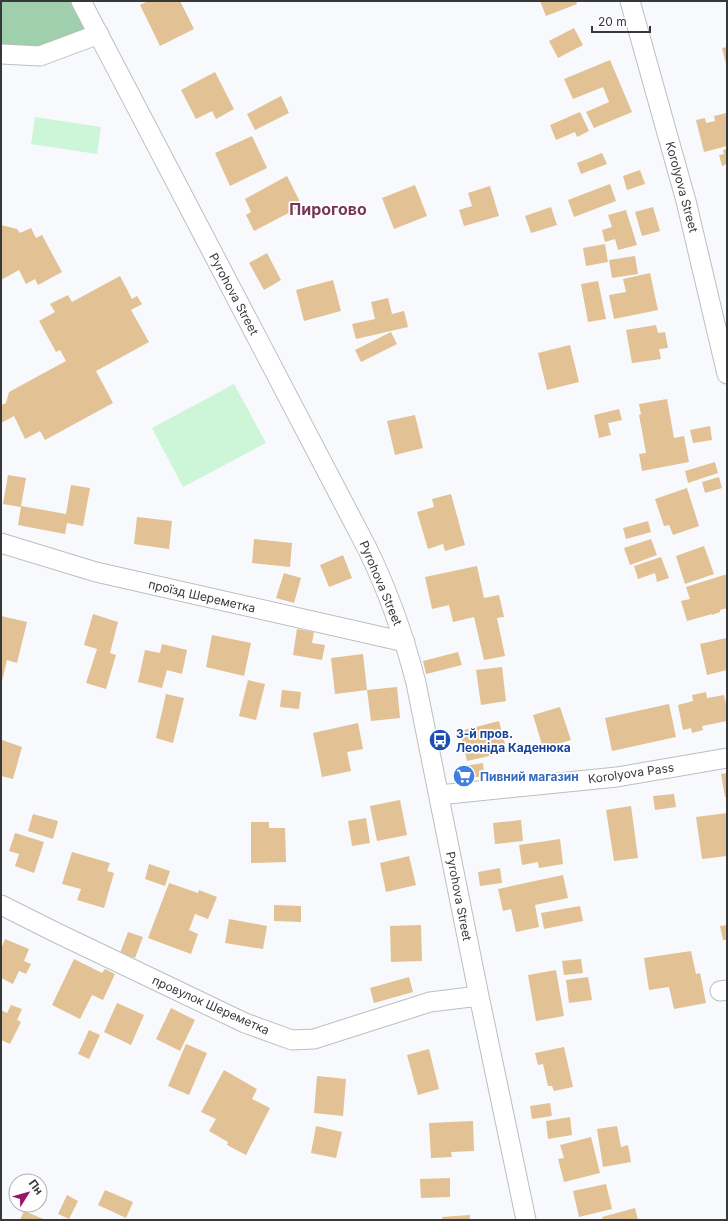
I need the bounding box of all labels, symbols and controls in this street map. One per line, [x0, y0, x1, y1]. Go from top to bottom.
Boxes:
scale bar [592, 8, 650, 34]
text: 20 m [598, 14, 627, 29]
street label: Korolyova Street [663, 140, 701, 234]
district label: Пирогово [289, 199, 367, 219]
street label: Pyrohova Street [206, 250, 262, 338]
street label: Pyrohova Street [356, 538, 406, 628]
street label: проїзд Шереметка [147, 576, 257, 616]
place label: 3-й пров. Леоніда Каденюка [456, 726, 571, 755]
bus stop icon: 3-й пров. Леоніда Каденюка [427, 727, 453, 753]
street label: Korolyova Pass [587, 760, 675, 786]
supermarket icon: Пивний магазин [451, 763, 477, 789]
place label: Пивний магазин [480, 769, 579, 784]
street label: Pyrohova Street [443, 850, 475, 942]
street label: провулок Шереметка [150, 972, 272, 1038]
north arrow [8, 1173, 48, 1213]
text: Пн [26, 1177, 46, 1197]

